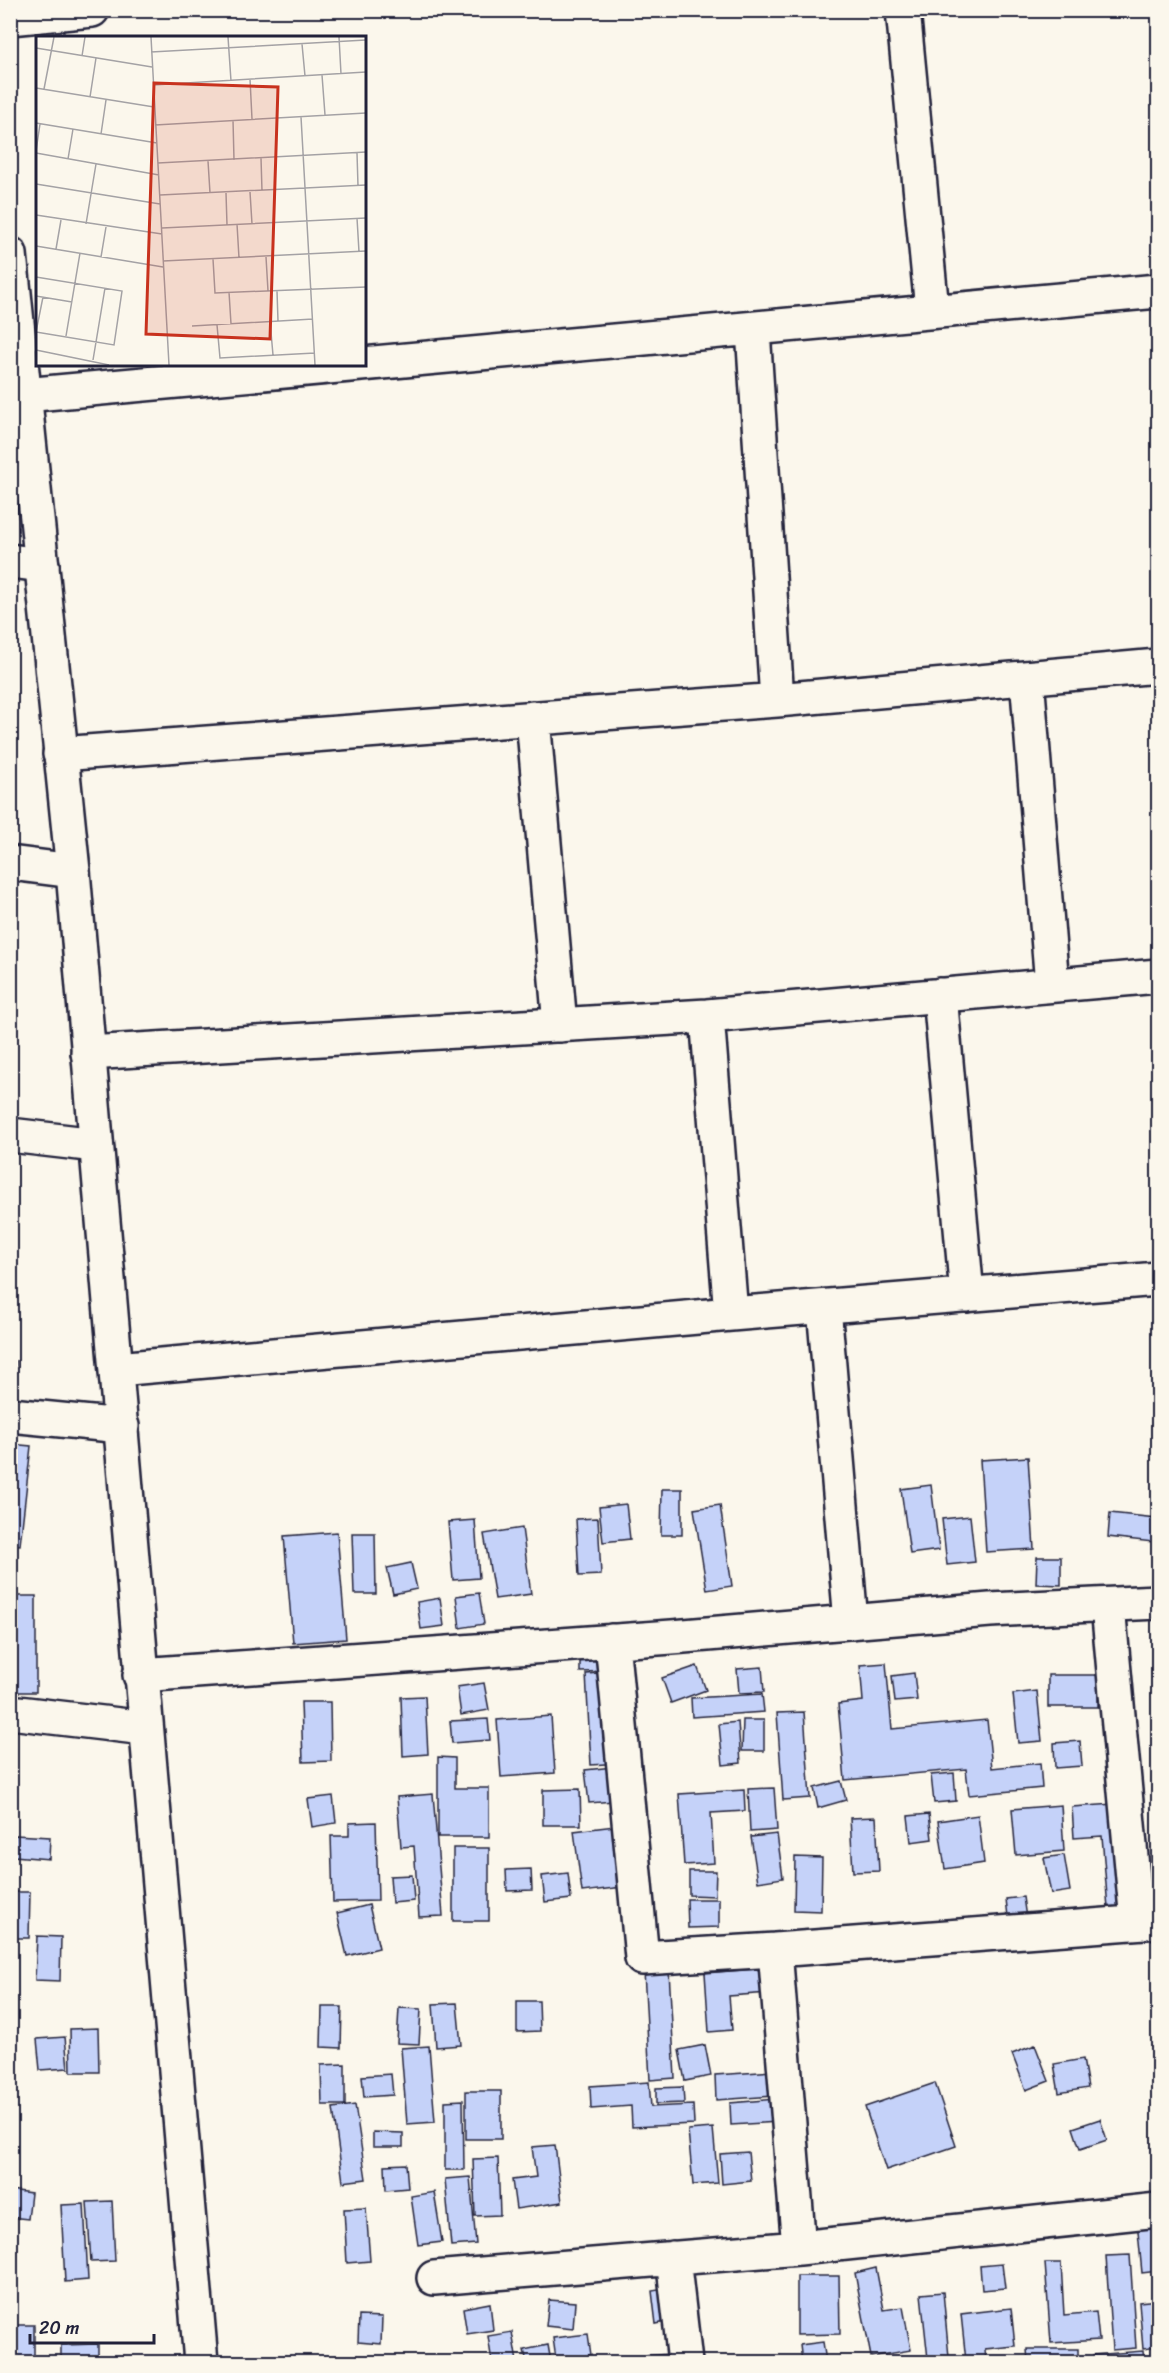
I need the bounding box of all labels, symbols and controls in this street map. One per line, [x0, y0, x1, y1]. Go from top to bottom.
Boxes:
inset map [36, 36, 366, 366]
scale bar [30, 2307, 154, 2345]
text: 20 m [39, 2312, 79, 2344]

